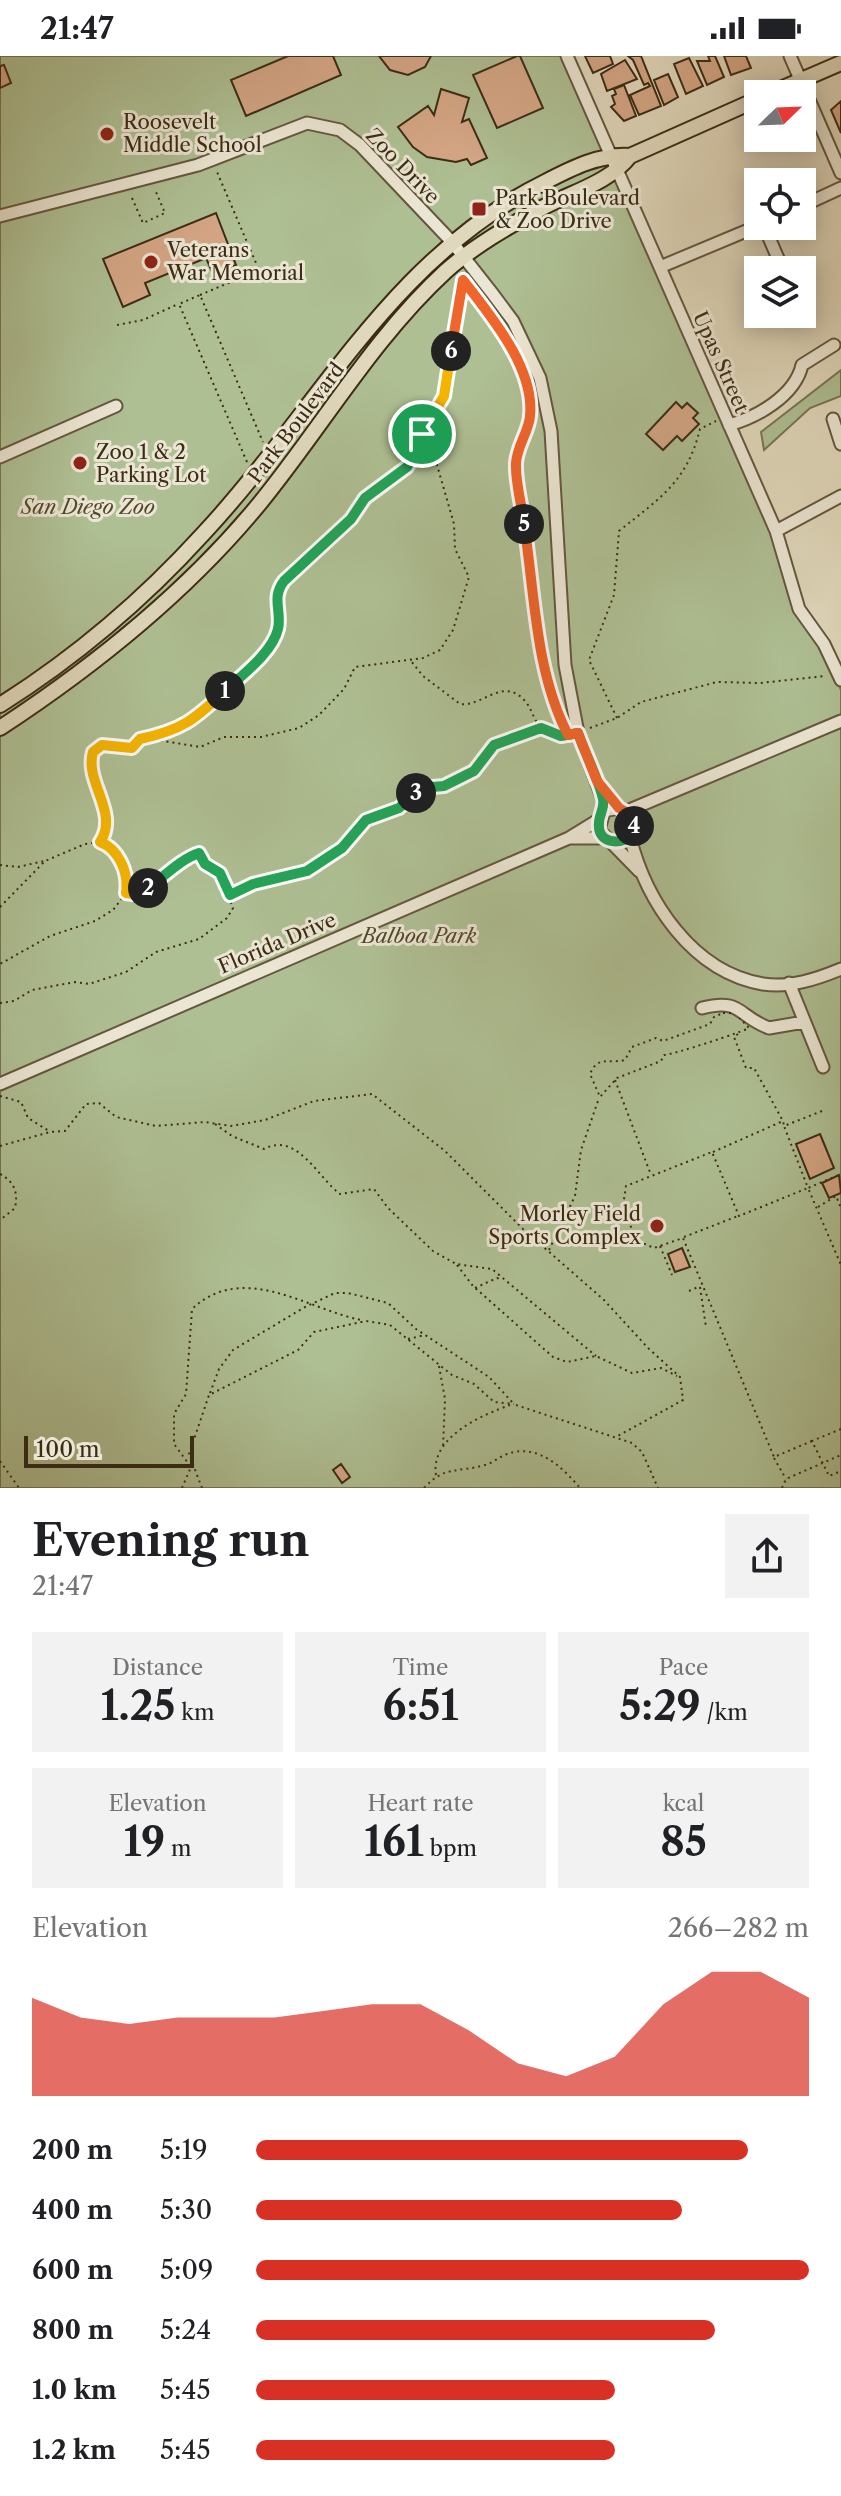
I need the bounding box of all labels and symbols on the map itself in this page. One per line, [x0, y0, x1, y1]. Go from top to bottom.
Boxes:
north arrow [744, 80, 816, 152]
place label: Roosevelt Middle School [123, 110, 262, 157]
street label: Zoo Drive [361, 123, 445, 209]
marker: Roosevelt Middle School [98, 125, 116, 143]
place label: Park Boulevard & Zoo Drive [495, 186, 640, 233]
marker: Park Boulevard & Zoo Drive [470, 200, 488, 218]
place label: Veterans War Memorial [166, 238, 304, 285]
marker: Veterans War Memorial [142, 253, 160, 271]
street label: Upas Street [688, 308, 754, 416]
pin: 6 [431, 331, 471, 371]
street label: Park Boulevard [243, 358, 349, 488]
pin [388, 400, 456, 468]
place label: Zoo 1 & 2 Parking Lot [96, 440, 206, 487]
marker: Zoo 1 & 2 Parking Lot [71, 454, 89, 472]
park label: San Diego Zoo [20, 495, 155, 519]
pin: 5 [504, 504, 544, 544]
pin: 1 [205, 671, 245, 711]
pin: 3 [396, 773, 436, 813]
pin: 4 [614, 806, 654, 846]
pin: 2 [128, 868, 168, 908]
street label: Florida Drive [215, 907, 339, 979]
park label: Balboa Park [360, 924, 477, 948]
place label: Morley Field Sports Complex [488, 1202, 641, 1249]
marker: Morley Field Sports Complex [648, 1217, 666, 1235]
scale bar [24, 1432, 194, 1468]

